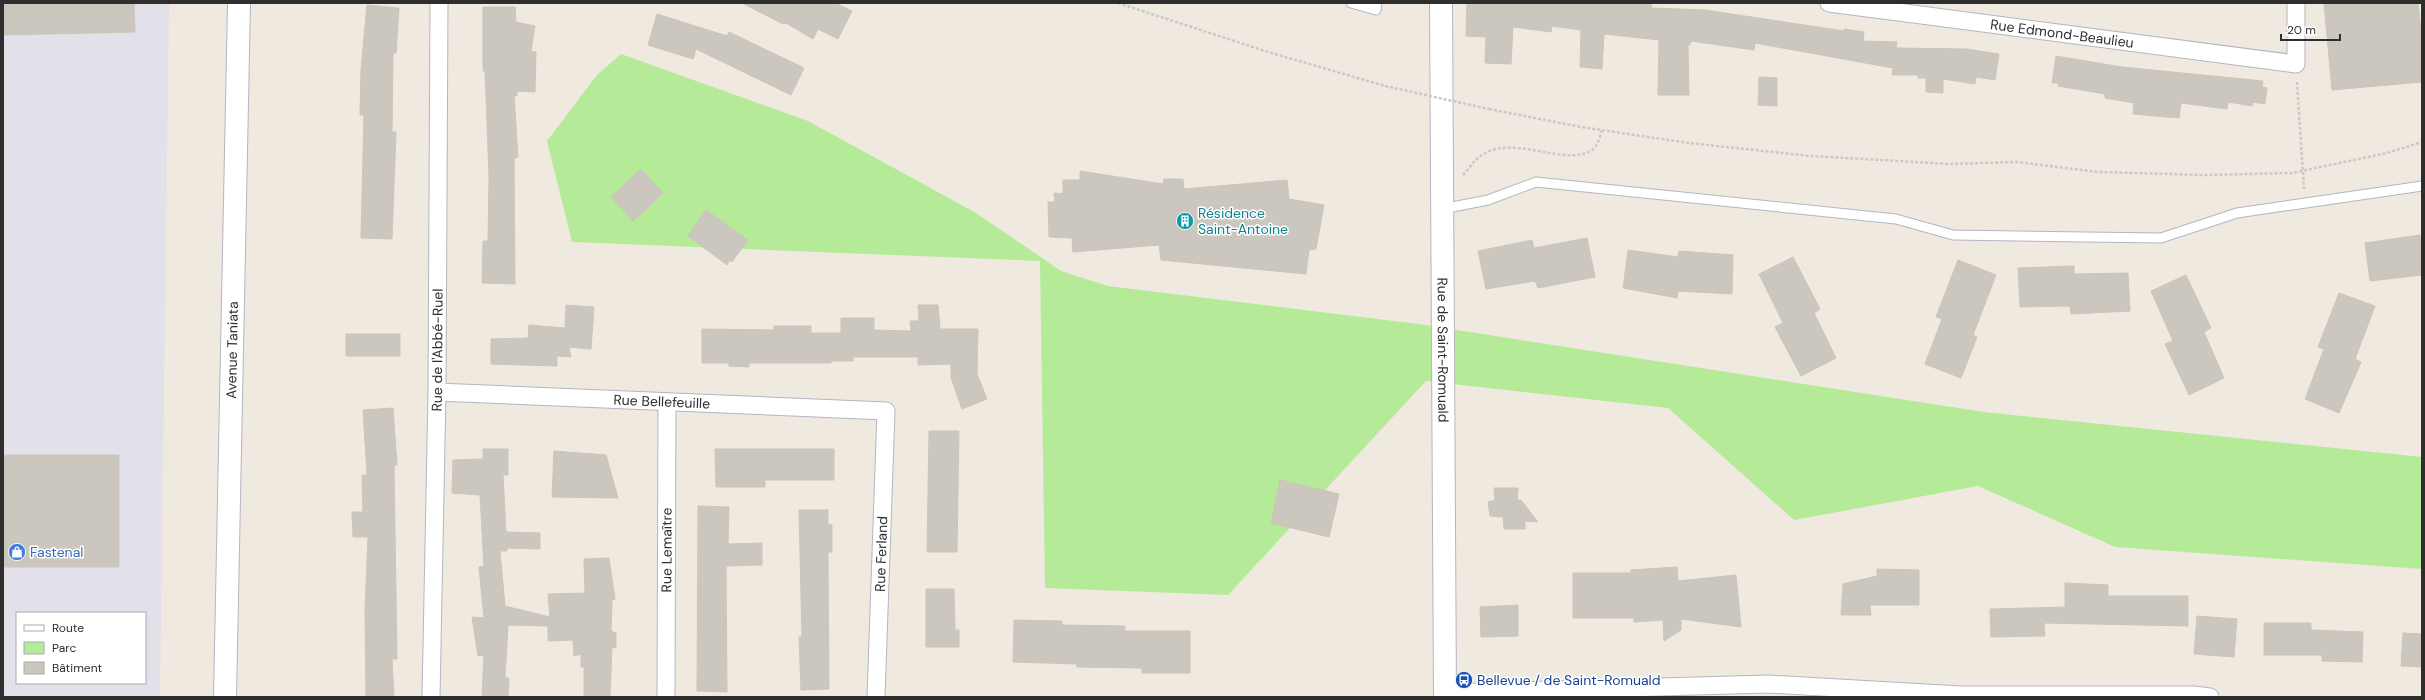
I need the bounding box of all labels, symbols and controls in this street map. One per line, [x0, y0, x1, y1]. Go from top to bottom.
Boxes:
street label: Rue Edmond-Beaulieu [1989, 15, 2135, 52]
scale bar [2281, 16, 2340, 42]
text: 20 m [2287, 22, 2316, 38]
place label: Résidence Saint-Antoine [1198, 204, 1288, 238]
building icon: Résidence Saint-Antoine [1175, 211, 1195, 231]
street label: Rue de Saint-Romuald [1434, 277, 1452, 423]
street label: Rue de l'Abbé-Ruel [428, 289, 447, 412]
street label: Avenue Taniata [222, 301, 242, 399]
street label: Rue Bellefeuille [613, 390, 711, 413]
street label: Rue Lemaître [657, 508, 676, 592]
street label: Rue Ferland [871, 516, 891, 592]
shop icon: Fastenal [7, 542, 27, 562]
place label: Fastenal [30, 543, 83, 561]
legend [16, 612, 146, 684]
text: Route [52, 620, 84, 636]
text: Parc [52, 640, 76, 656]
text: Bâtiment [52, 660, 103, 676]
bus stop icon: Bellevue / de Saint-Romuald [1454, 670, 1474, 690]
place label: Bellevue / de Saint-Romuald [1477, 671, 1660, 689]

